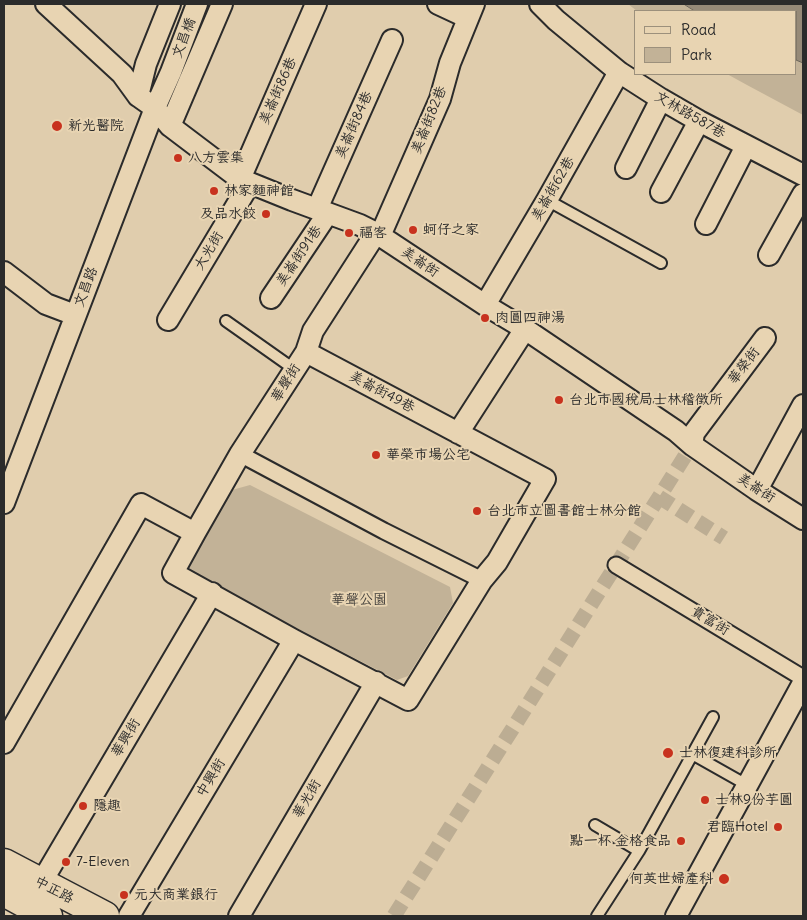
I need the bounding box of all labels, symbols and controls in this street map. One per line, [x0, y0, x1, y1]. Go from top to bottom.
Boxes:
legend [634, 10, 797, 75]
street label: 文昌橋 [169, 15, 199, 61]
text: Road [681, 20, 716, 39]
text: Park [681, 45, 712, 64]
street label: 美崙街86巷 [256, 55, 300, 127]
street label: 美崙街82巷 [408, 84, 450, 156]
street label: 文林路587巷 [652, 88, 728, 142]
street label: 美崙街84巷 [332, 89, 376, 161]
place label: 新光醫院 [68, 118, 124, 134]
marker: 新光醫院 [50, 119, 64, 133]
place label: 八方雲集 [188, 150, 244, 166]
marker: 八方雲集 [172, 152, 184, 164]
street label: 美崙街62巷 [528, 154, 578, 224]
place label: 林家麵神館 [224, 183, 294, 199]
marker: 林家麵神館 [208, 185, 220, 197]
place label: 及品水餃 [200, 206, 256, 222]
marker: 及品水餃 [260, 208, 272, 220]
street label: 美崙街91巷 [273, 222, 325, 290]
place label: 蚵仔之家 [423, 222, 479, 238]
marker: 蚵仔之家 [407, 224, 419, 236]
place label: 福客 [359, 225, 387, 241]
marker: 福客 [343, 227, 355, 239]
street label: 大光街 [191, 229, 227, 273]
street label: 美崙街 [398, 243, 442, 281]
street label: 文昌路 [71, 264, 101, 310]
place label: 肉圓四神湯 [495, 310, 565, 326]
marker: 肉圓四神湯 [479, 312, 491, 324]
street label: 華榮街 [725, 344, 763, 388]
street label: 華聲街 [268, 361, 304, 405]
street label: 美崙街49巷 [346, 368, 418, 416]
place label: 台北市國稅局士林稽徵所 [569, 392, 723, 408]
marker: 台北市國稅局士林稽徵所 [553, 394, 565, 406]
place label: 華榮市場公宅 [386, 447, 470, 463]
marker: 華榮市場公宅 [370, 449, 382, 461]
street label: 美崙街 [734, 470, 778, 506]
place label: 台北市立圖書館士林分館 [487, 503, 641, 519]
marker: 台北市立圖書館士林分館 [471, 505, 483, 517]
park label: 華聲公園 [331, 592, 387, 608]
street label: 貴富街 [688, 603, 732, 639]
street label: 華興街 [108, 716, 144, 760]
place label: 士林復建科診所 [679, 745, 777, 761]
marker: 士林復建科診所 [661, 746, 675, 760]
street label: 中興街 [193, 756, 229, 800]
street label: 華光街 [289, 777, 325, 821]
place label: 士林9份芋圓 [715, 792, 793, 808]
marker: 士林9份芋圓 [699, 794, 711, 806]
place label: 隱趣 [93, 798, 121, 814]
marker: 隱趣 [77, 800, 89, 812]
place label: 君臨Hotel [707, 819, 768, 835]
marker: 君臨Hotel [772, 821, 784, 833]
place label: 點一杯 金格食品 [570, 833, 671, 849]
marker: 點一杯 金格食品 [675, 835, 687, 847]
place label: 7-Eleven [76, 854, 130, 870]
marker: 7-Eleven [60, 856, 72, 868]
place label: 何英世婦產科 [629, 871, 713, 887]
marker: 何英世婦產科 [717, 872, 731, 886]
street label: 中正路 [32, 873, 76, 907]
place label: 元大商業銀行 [134, 887, 218, 903]
marker: 元大商業銀行 [118, 889, 130, 901]

